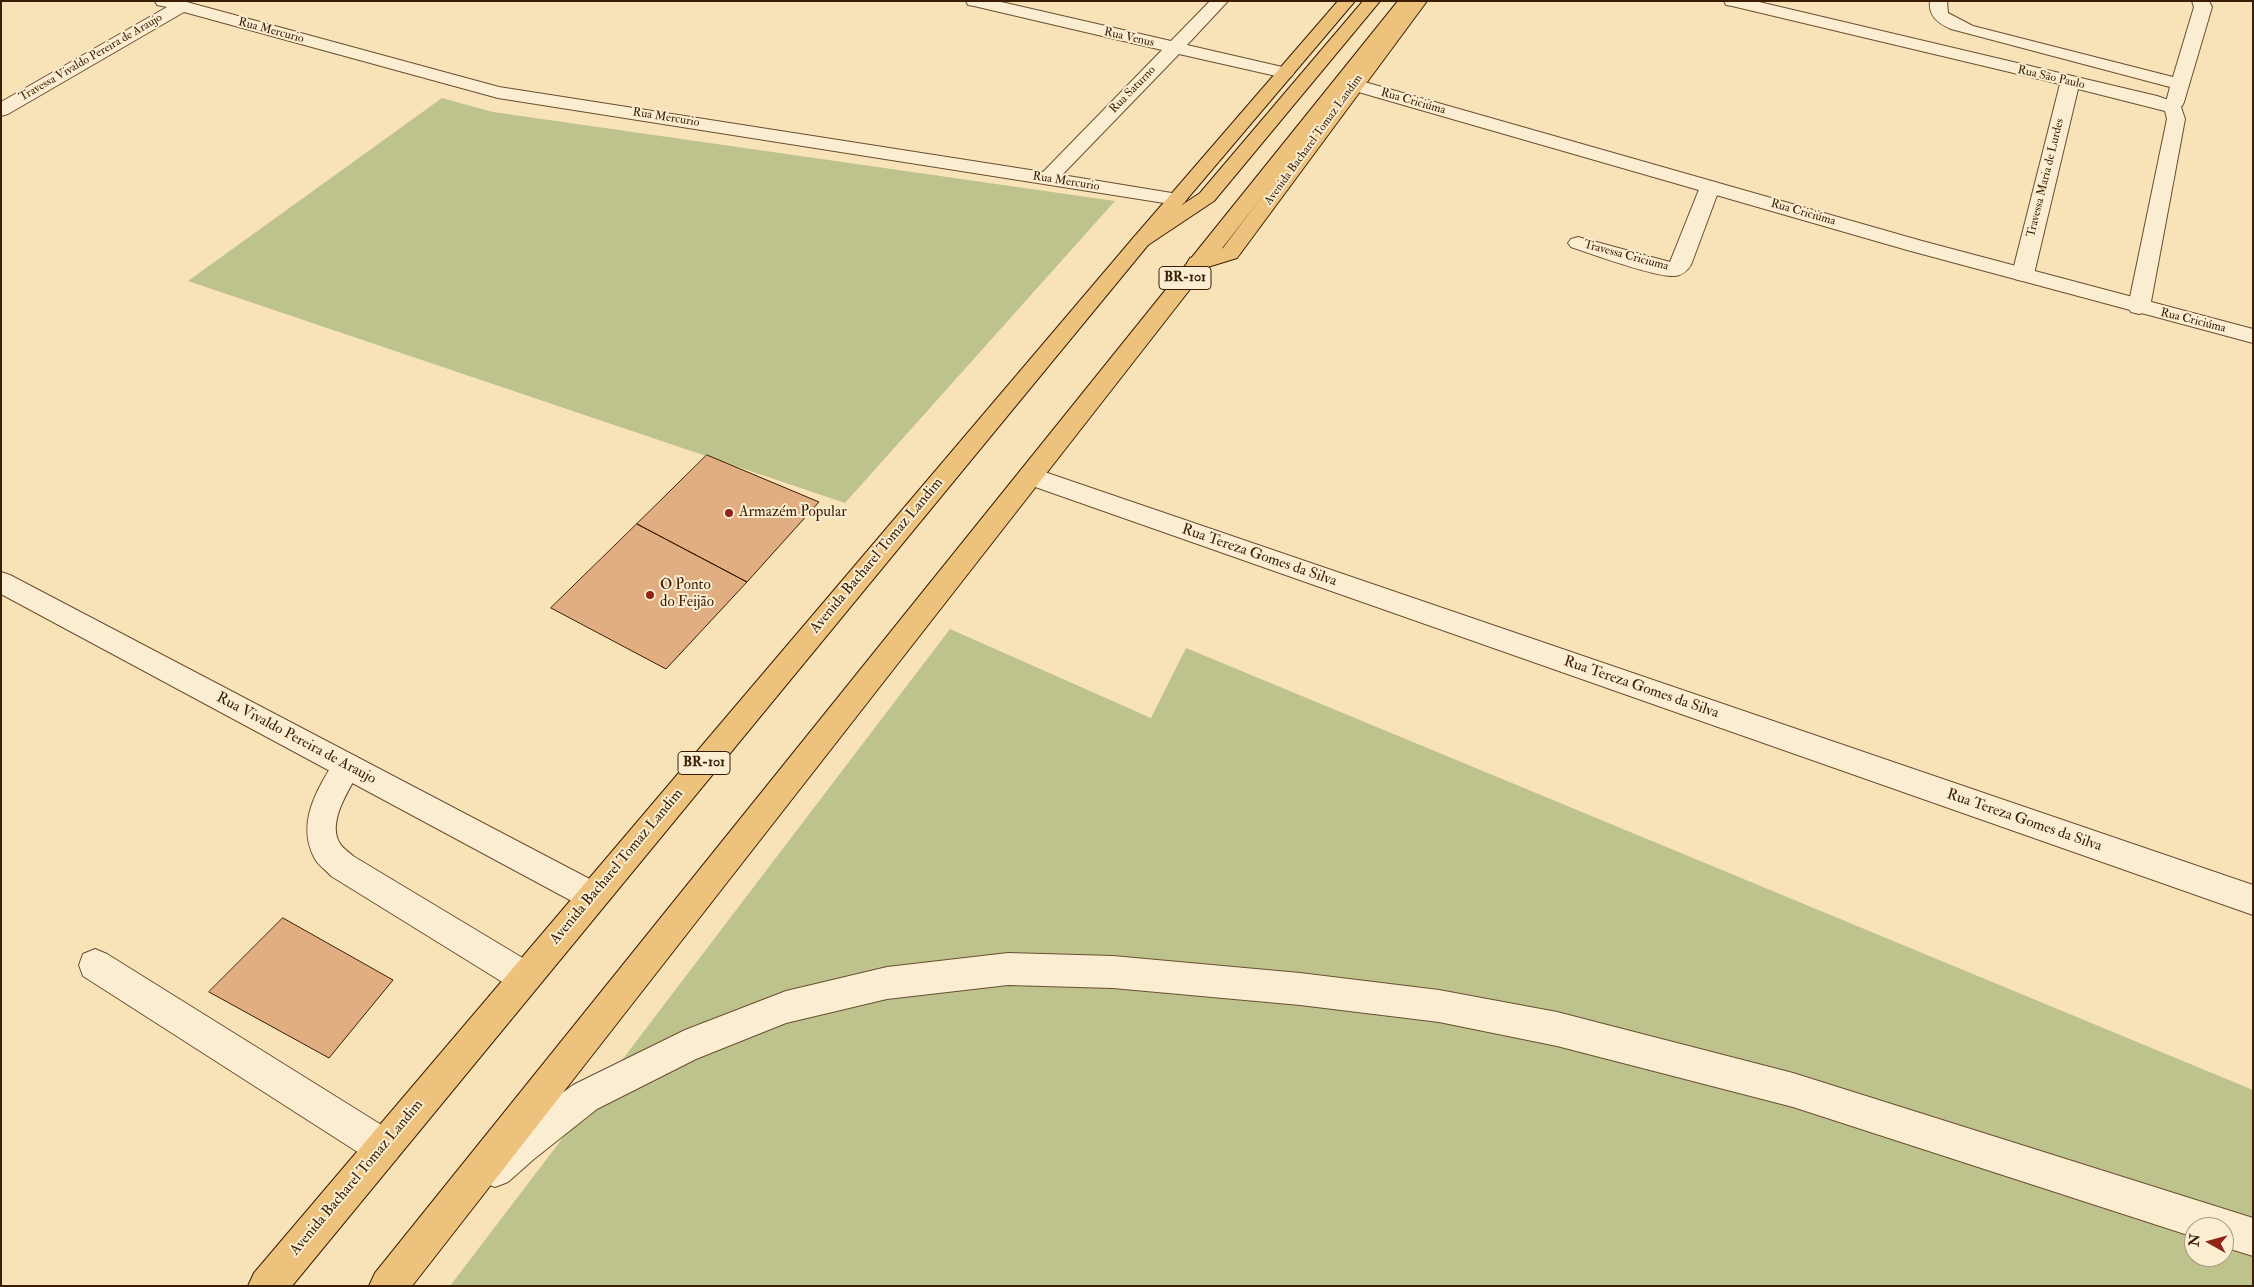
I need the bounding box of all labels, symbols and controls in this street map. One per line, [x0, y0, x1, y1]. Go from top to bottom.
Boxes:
street label: Travessa Vivaldo Pereira de Araujo [17, 11, 165, 105]
street label: Rua Mercurio [237, 15, 305, 47]
street label: Rua Venus [1102, 25, 1156, 51]
street label: Rua Saturno [1107, 63, 1159, 117]
street label: Rua São Paulo [2016, 63, 2086, 93]
street label: Avenida Bacharel Tomaz Landim [1262, 72, 1366, 208]
street label: Rua Criciúma [1379, 86, 1447, 118]
street label: Rua Mercurio [632, 106, 700, 130]
street label: Travessa Maria de Lurdes [2024, 117, 2068, 239]
street label: Rua Mercurio [1032, 170, 1100, 194]
street label: Rua Criciúma [1769, 197, 1837, 229]
street label: Travessa Criciuma [1582, 238, 1670, 274]
road number: BR-101 [1159, 266, 1211, 290]
street label: Rua Criciúma [2159, 306, 2227, 336]
street label: Avenida Bacharel Tomaz Landim [807, 475, 947, 637]
place label: Armazém Popular [739, 504, 847, 522]
marker: Armazém Popular [723, 507, 735, 519]
street label: Rua Tereza Gomes da Silva [1179, 521, 1339, 591]
place label: O Ponto do Feijão [660, 577, 714, 612]
marker: O Ponto do Feijão [644, 589, 656, 601]
street label: Rua Tereza Gomes da Silva [1561, 653, 1721, 723]
street label: Rua Vivaldo Pereira de Araujo [213, 689, 379, 789]
road number: BR-101 [678, 751, 730, 774]
street label: Avenida Bacharel Tomaz Landim [547, 786, 687, 948]
street label: Rua Tereza Gomes da Silva [1944, 786, 2104, 856]
street label: Avenida Bacharel Tomaz Landim [287, 1097, 427, 1259]
north arrow [2184, 1217, 2234, 1267]
text: N [2185, 1233, 2204, 1248]

